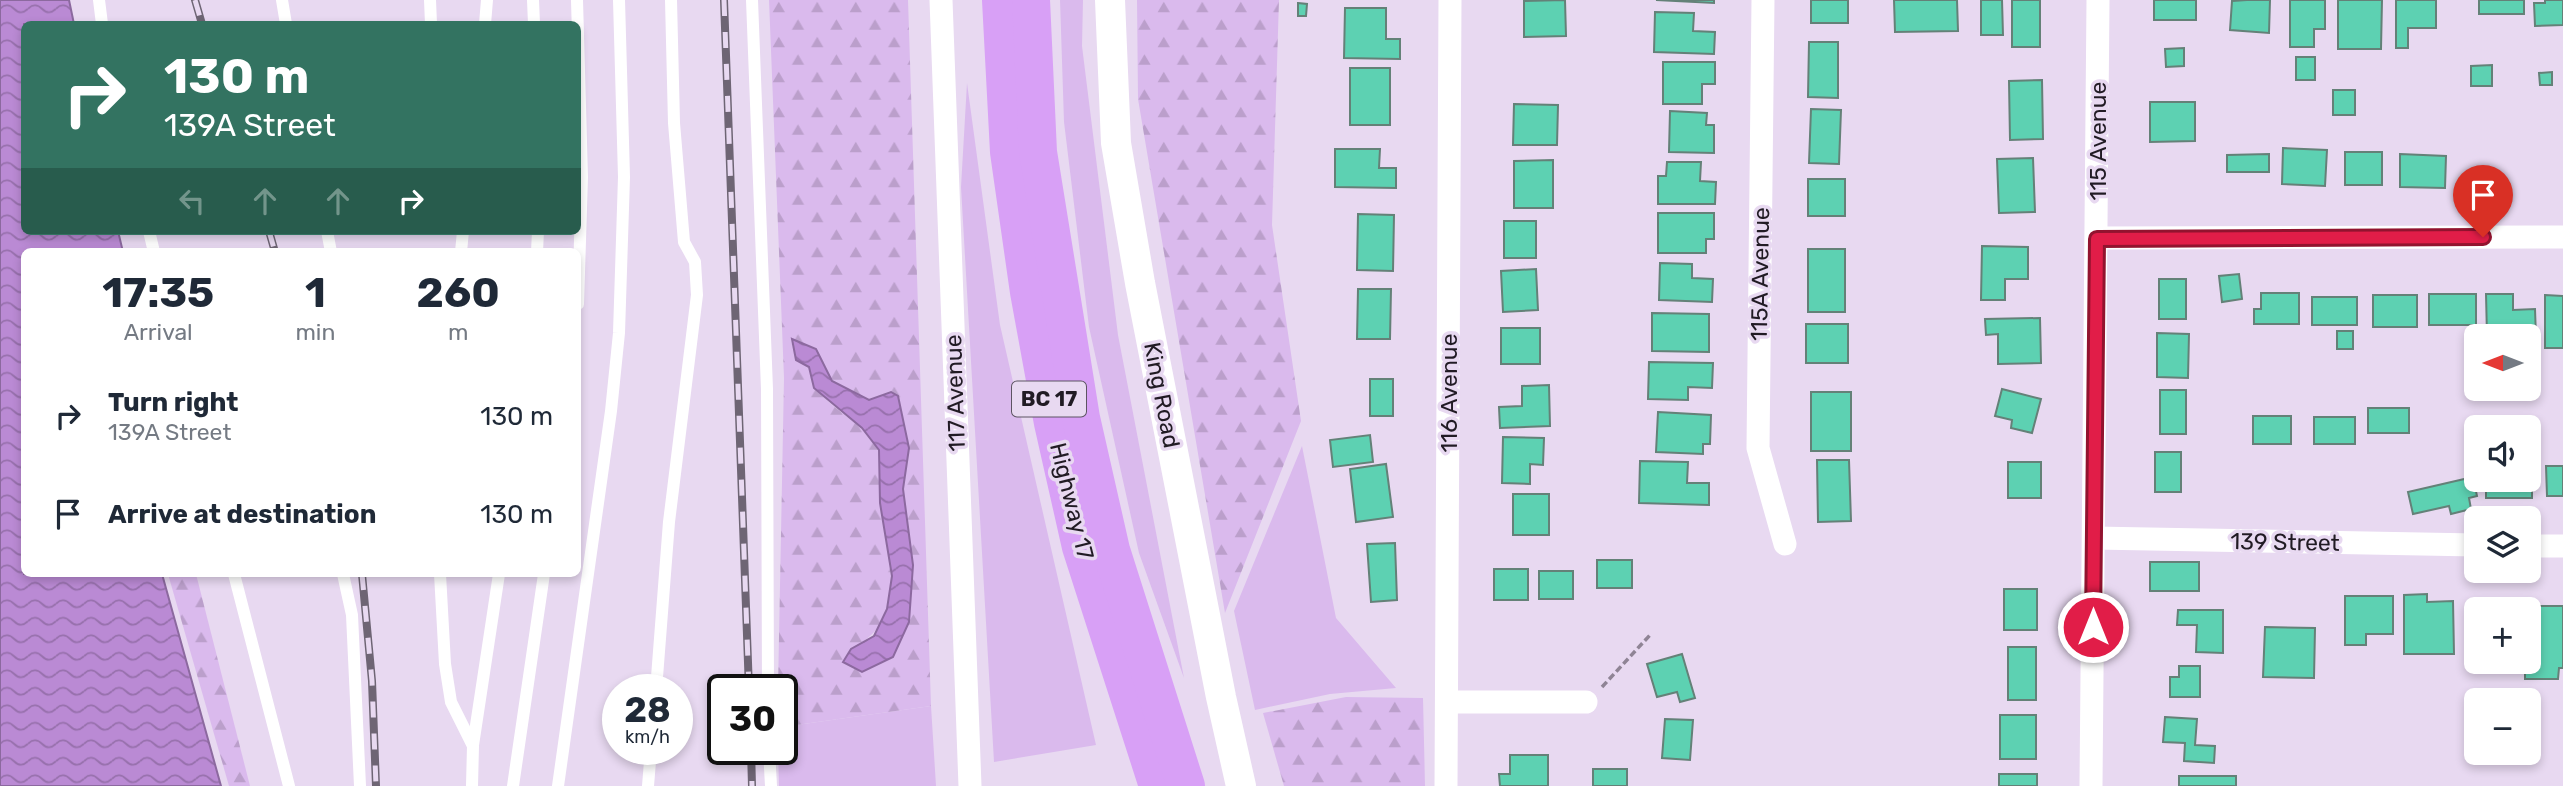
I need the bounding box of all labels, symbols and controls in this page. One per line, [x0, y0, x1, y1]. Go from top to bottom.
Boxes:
text: 130 m [164, 47, 309, 105]
icon: right [49, 49, 140, 140]
street label: 115 Avenue [2084, 82, 2112, 200]
text: 139A Street [164, 106, 336, 144]
pin [2453, 165, 2513, 237]
icon: arrive [2464, 176, 2502, 214]
icon: left [173, 182, 211, 220]
icon: ahead [246, 182, 284, 220]
icon: ahead [319, 182, 357, 220]
icon: right [392, 182, 430, 220]
street label: 115A Avenue [1745, 207, 1775, 341]
text: 17:35 [102, 268, 214, 318]
text: 1 [305, 268, 326, 318]
text: 260 [417, 268, 500, 318]
text: Arrival [124, 318, 193, 346]
text: min [295, 318, 335, 346]
text: m [448, 318, 468, 346]
north arrow [2464, 324, 2541, 401]
map controls [2464, 324, 2541, 765]
street label: 116 Avenue [1435, 333, 1463, 453]
street label: 117 Avenue [939, 334, 971, 452]
street label: King Road [1138, 340, 1186, 450]
road number: BC 17 [1012, 382, 1086, 416]
text: Turn right [108, 387, 238, 418]
icon: right [49, 397, 87, 435]
text: 130 m [480, 401, 553, 432]
button: sound [2464, 415, 2541, 492]
text: 139A Street [108, 418, 231, 446]
street label: Highway 17 [1044, 440, 1100, 563]
icon: arrive [49, 495, 87, 533]
text: Arrive at destination [108, 499, 376, 530]
text: 130 m [480, 499, 553, 530]
button: layers [2464, 506, 2541, 583]
street label: 139 Street [2230, 527, 2340, 557]
position arrow [2056, 590, 2130, 664]
button: + [2464, 597, 2541, 674]
speed limit sign: 30 [707, 674, 798, 765]
button: − [2464, 688, 2541, 765]
text: 28 [624, 689, 671, 731]
text: km/h [625, 726, 670, 748]

